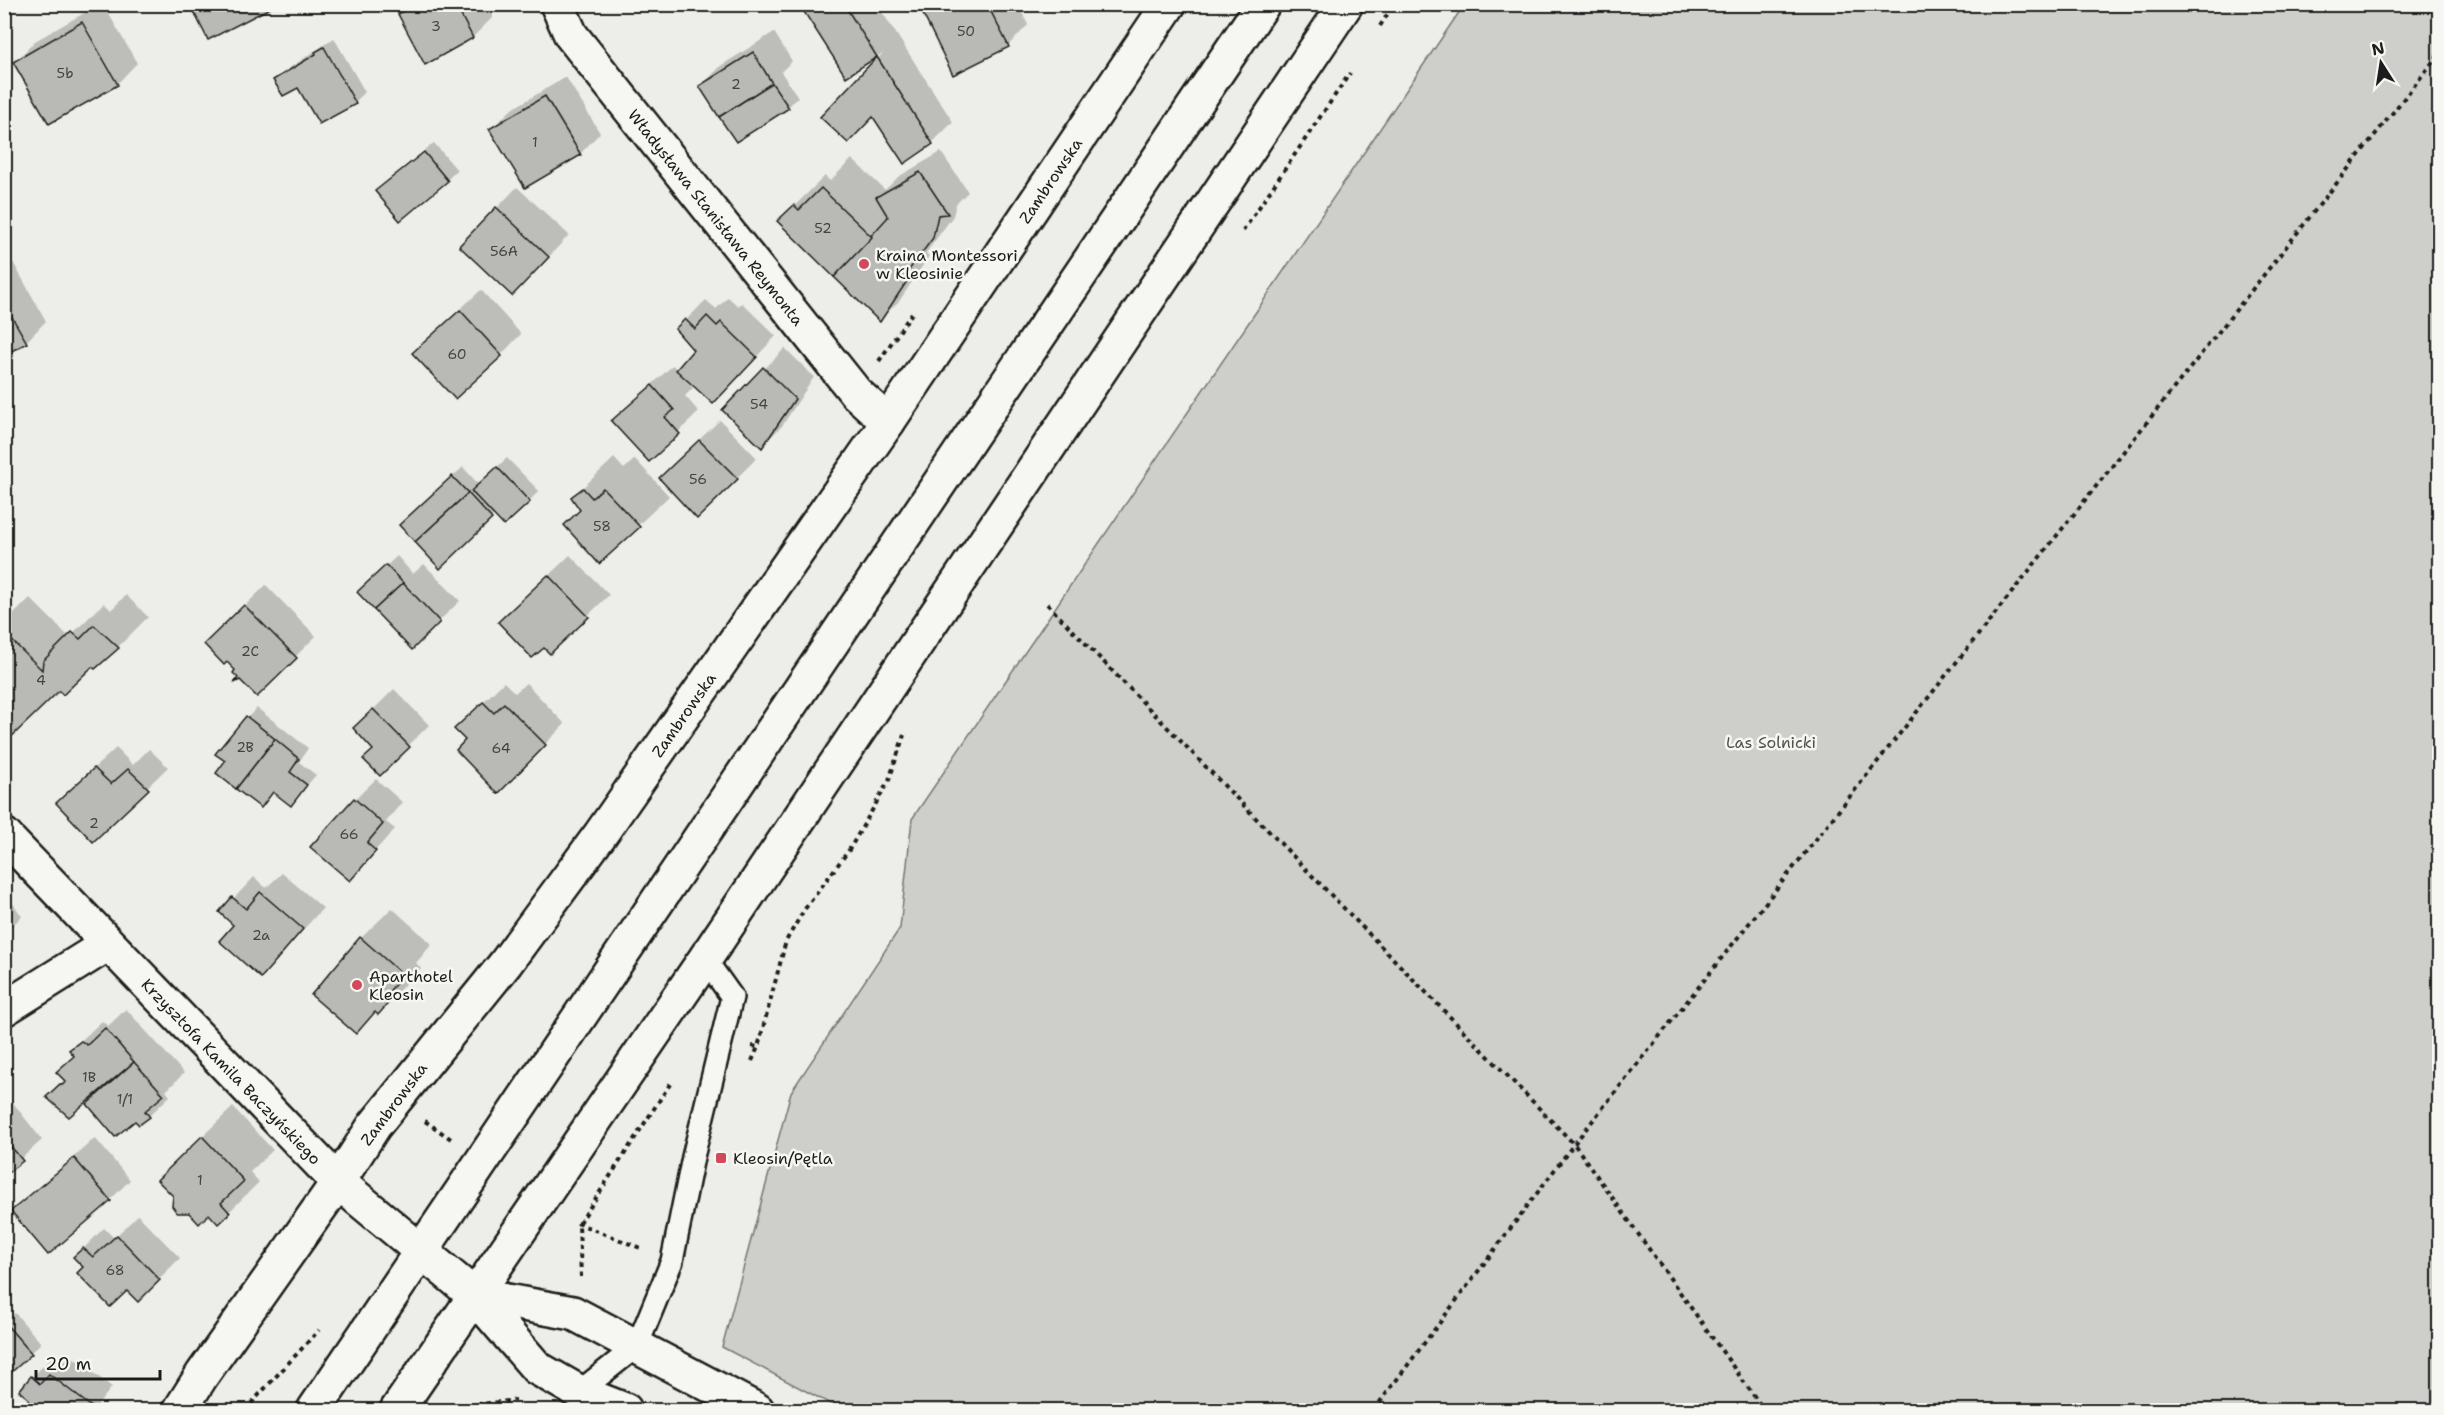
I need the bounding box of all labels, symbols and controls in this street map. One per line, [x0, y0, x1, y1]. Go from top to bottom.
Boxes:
house number: 3 [431, 17, 441, 35]
house number: 50 [957, 22, 975, 40]
north arrow [2351, 33, 2411, 93]
text: N [2370, 37, 2386, 60]
house number: 5b [57, 64, 73, 82]
house number: 2 [731, 75, 741, 93]
street label: Władysława Stanisława Reymonta [624, 105, 809, 330]
house number: 1 [532, 133, 538, 151]
street label: Zambrowska [1014, 134, 1087, 227]
house number: 52 [814, 219, 832, 237]
house number: 56A [490, 242, 518, 260]
place label: Kraina Montessori w Kleosinie [876, 245, 1018, 284]
marker: Kraina Montessori w Kleosinie [857, 257, 871, 271]
house number: 60 [447, 345, 467, 363]
house number: 54 [750, 395, 768, 413]
house number: 56 [689, 470, 707, 488]
house number: 58 [593, 517, 611, 535]
house number: 2C [241, 642, 259, 660]
street label: Zambrowska [647, 669, 721, 761]
house number: 4 [36, 671, 46, 689]
park label: Las Solnicki [1726, 732, 1816, 753]
house number: 2B [236, 738, 254, 756]
house number: 64 [491, 739, 511, 757]
house number: 2 [89, 814, 99, 832]
house number: 66 [339, 825, 359, 843]
house number: 2a [252, 926, 270, 944]
place label: Aparthotel Kleosin [369, 966, 453, 1005]
street label: Krzysztofa Kamila Baczyńskiego [137, 974, 326, 1169]
marker: Aparthotel Kleosin [350, 978, 364, 992]
street label: Zambrowska [356, 1058, 432, 1150]
house number: 1B [82, 1068, 96, 1086]
house number: 1/1 [117, 1090, 133, 1108]
place label: Kleosin/Pętla [733, 1148, 833, 1169]
marker: Kleosin/Pętla [714, 1151, 728, 1165]
house number: 1 [197, 1171, 203, 1189]
house number: 68 [105, 1261, 125, 1279]
scale bar [36, 1343, 160, 1381]
text: 20 m [45, 1352, 91, 1376]

